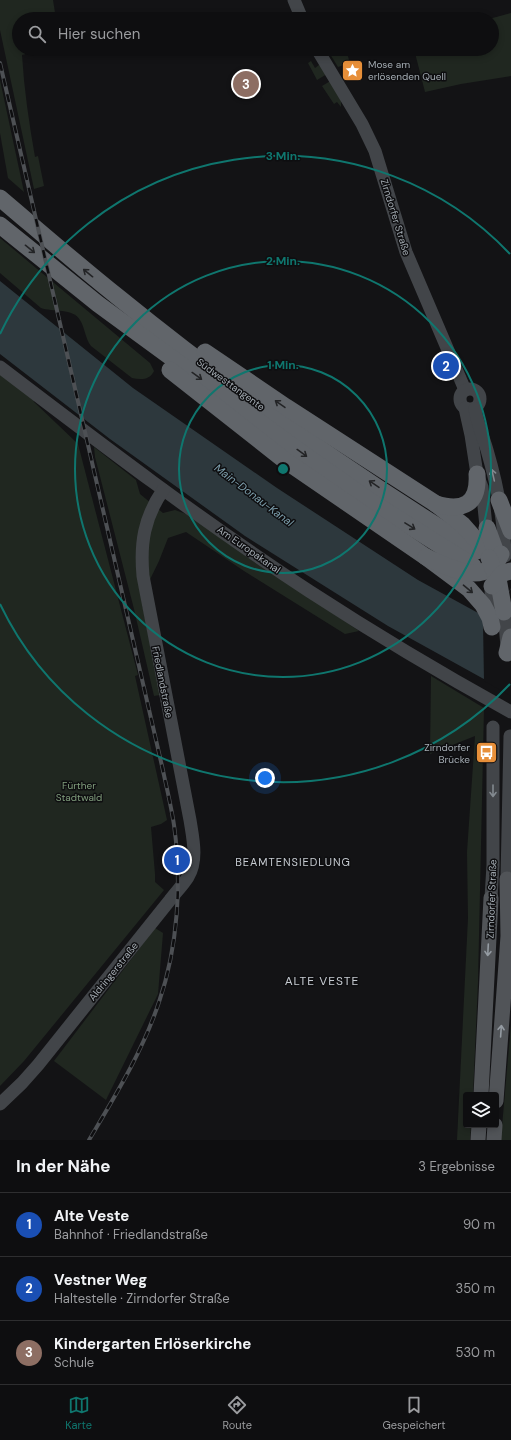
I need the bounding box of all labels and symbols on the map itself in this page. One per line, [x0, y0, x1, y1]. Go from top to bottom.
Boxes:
place icon: Mose am erlösenden Quell [339, 57, 365, 83]
place label: Mose am erlösenden Quell [368, 58, 446, 83]
pin: 3 [233, 69, 259, 99]
text: 3 Min. [266, 148, 300, 164]
street label: Zirndorfer Straße [378, 177, 413, 257]
one-way arrow [25, 245, 36, 254]
text: 2 Min. [266, 253, 300, 269]
one-way arrow [83, 269, 94, 278]
pin: 2 [433, 351, 459, 381]
street label: Südwesttangente [194, 355, 268, 414]
text: 1 Min. [267, 357, 299, 373]
one-way arrow [192, 372, 203, 380]
one-way arrow [275, 400, 286, 408]
one-way arrow [297, 449, 308, 457]
water label: Main-Donau-Kanal [212, 461, 297, 530]
centre of rings [276, 462, 290, 476]
one-way arrow [489, 469, 497, 482]
one-way arrow [369, 480, 380, 488]
one-way arrow [404, 522, 415, 530]
street label: Am Europakanal [214, 523, 283, 576]
one-way arrow [463, 585, 474, 594]
street label: Friedlandstraße [149, 645, 176, 720]
bus stop icon: Zirndorfer Brücke [473, 740, 499, 766]
place label: Zirndorfer Brücke [424, 741, 470, 766]
your location [255, 768, 275, 788]
park label: Fürther Stadtwald [56, 779, 102, 804]
one-way arrow [489, 784, 497, 797]
pin: 1 [164, 845, 190, 875]
district label: BEAMTENSIEDLUNG [235, 855, 351, 869]
street label: Zirndorfer Straße [484, 859, 499, 939]
street label: Aldringerstraße [86, 939, 141, 1003]
one-way arrow [485, 943, 492, 956]
district label: ALTE VESTE [285, 973, 359, 989]
one-way arrow [497, 1024, 504, 1037]

